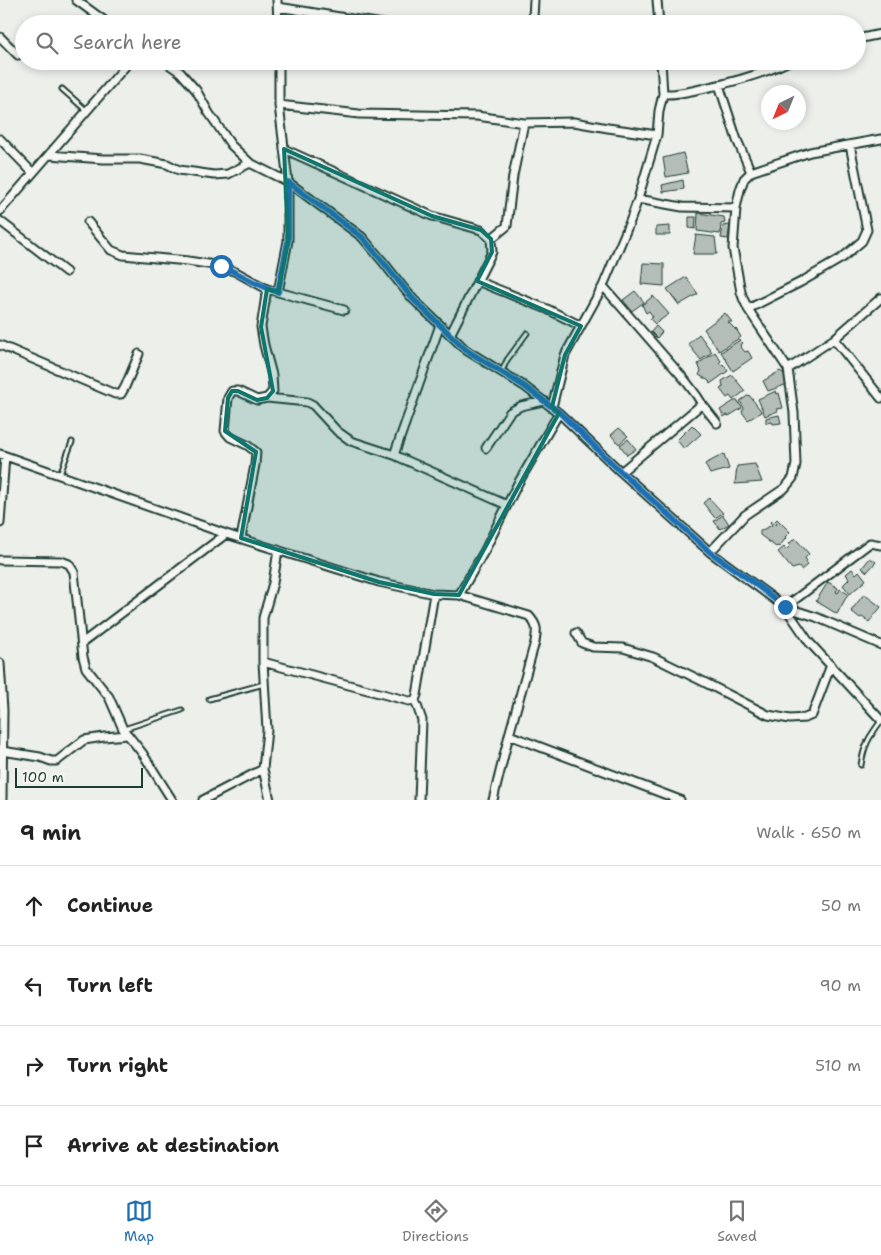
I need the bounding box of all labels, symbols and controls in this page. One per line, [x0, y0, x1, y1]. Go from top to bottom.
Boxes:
search box [15, 15, 866, 70]
icon: search [33, 29, 61, 57]
text: Search here [73, 30, 182, 55]
north arrow [761, 85, 806, 130]
route start [210, 255, 233, 278]
route end [774, 596, 797, 619]
scale bar [15, 765, 142, 788]
text: 100 m [22, 768, 64, 786]
text: 9 min [20, 819, 81, 847]
text: Walk · 650 m [756, 822, 861, 843]
icon: ahead [20, 892, 48, 920]
text: Continue [67, 893, 153, 918]
text: 50 m [821, 895, 861, 916]
icon: left [20, 972, 48, 1000]
text: Turn left [67, 973, 153, 998]
text: 90 m [820, 975, 861, 996]
icon: right [20, 1052, 48, 1080]
text: Turn right [67, 1053, 168, 1078]
text: 510 m [815, 1055, 861, 1076]
icon: arrive [20, 1132, 48, 1160]
text: Arrive at destination [67, 1133, 279, 1158]
tab: Map [124, 1197, 154, 1245]
tab: Directions [402, 1197, 469, 1245]
tab: Saved [717, 1197, 757, 1245]

